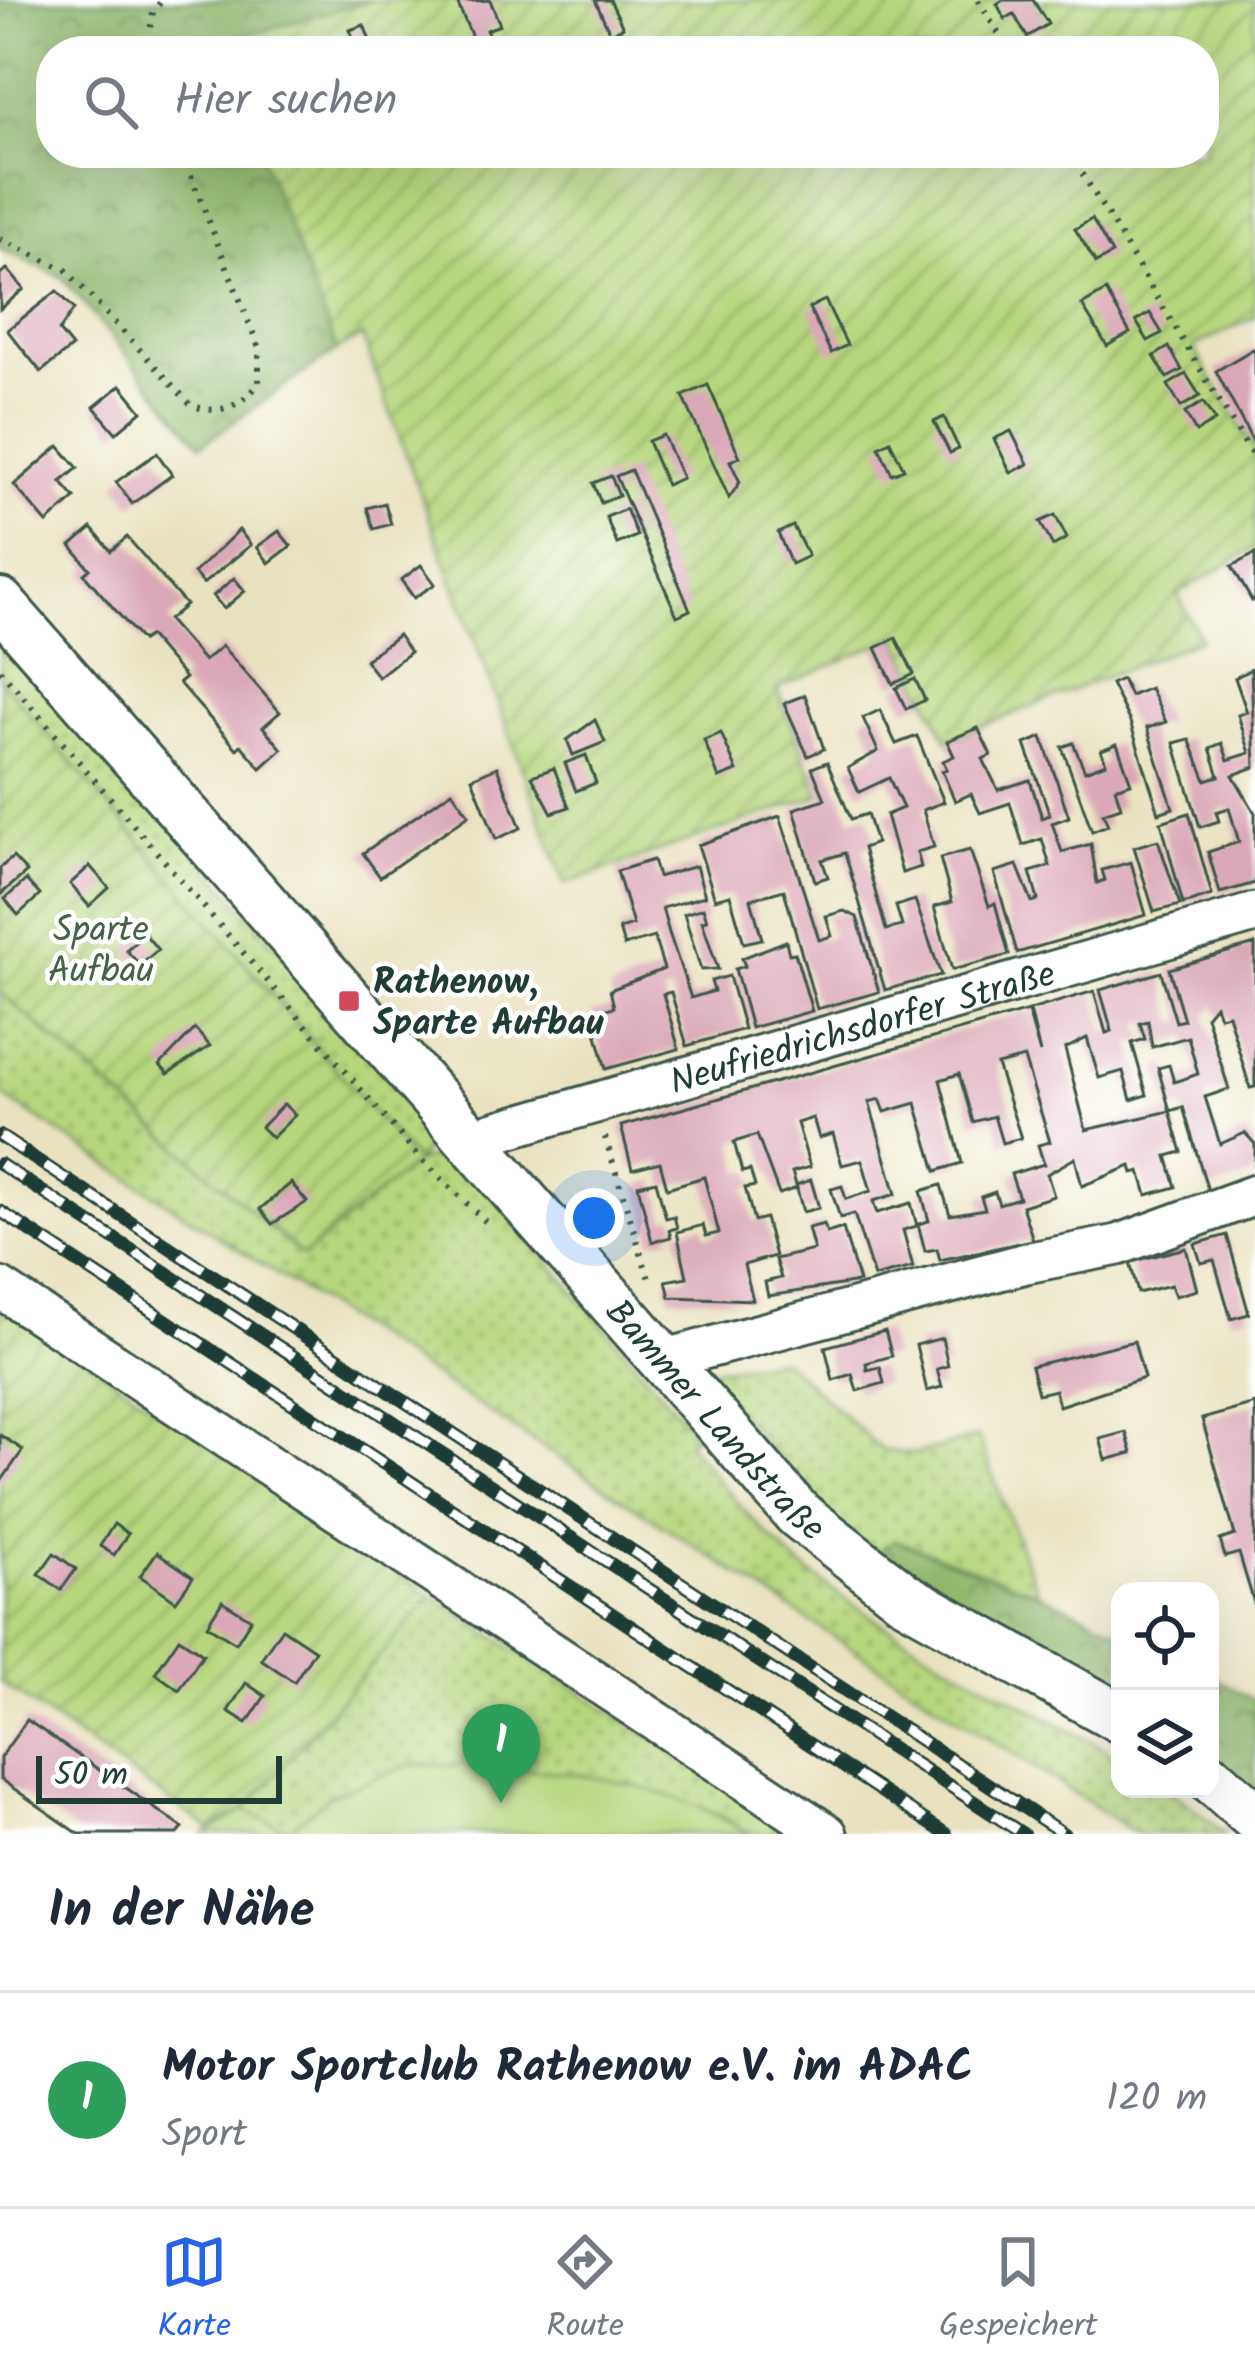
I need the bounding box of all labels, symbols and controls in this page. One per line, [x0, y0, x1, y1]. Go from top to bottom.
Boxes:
search box [36, 36, 1219, 168]
text: Hier suchen [174, 66, 397, 138]
icon: search [78, 69, 144, 135]
park label: Sparte Aufbau [48, 903, 154, 1001]
street label: Neufriedrichsdorfer Straße [663, 947, 1062, 1112]
place label: Rathenow, Sparte Aufbau [373, 955, 604, 1053]
marker: Rathenow, Sparte Aufbau [336, 988, 362, 1014]
your location [564, 1188, 624, 1248]
street label: Bammer Landstraße [590, 1287, 836, 1557]
map controls [1111, 1582, 1219, 1798]
button: locate [1111, 1582, 1219, 1690]
button: layers [1111, 1690, 1219, 1798]
pin: 1 [462, 1704, 540, 1803]
scale bar [36, 1750, 282, 1803]
text: 50 m [54, 1750, 128, 1803]
text: In der Nähe [48, 1872, 314, 1953]
text: Motor Sportclub Rathenow e.V. im ADAC [162, 2033, 973, 2105]
text: 1 [81, 2069, 93, 2131]
text: 120 m [1106, 2069, 1207, 2131]
text: Sport [162, 2105, 247, 2167]
tab: Karte [158, 2229, 231, 2354]
tab: Route [546, 2229, 624, 2354]
tab: Gespeichert [939, 2229, 1097, 2354]

